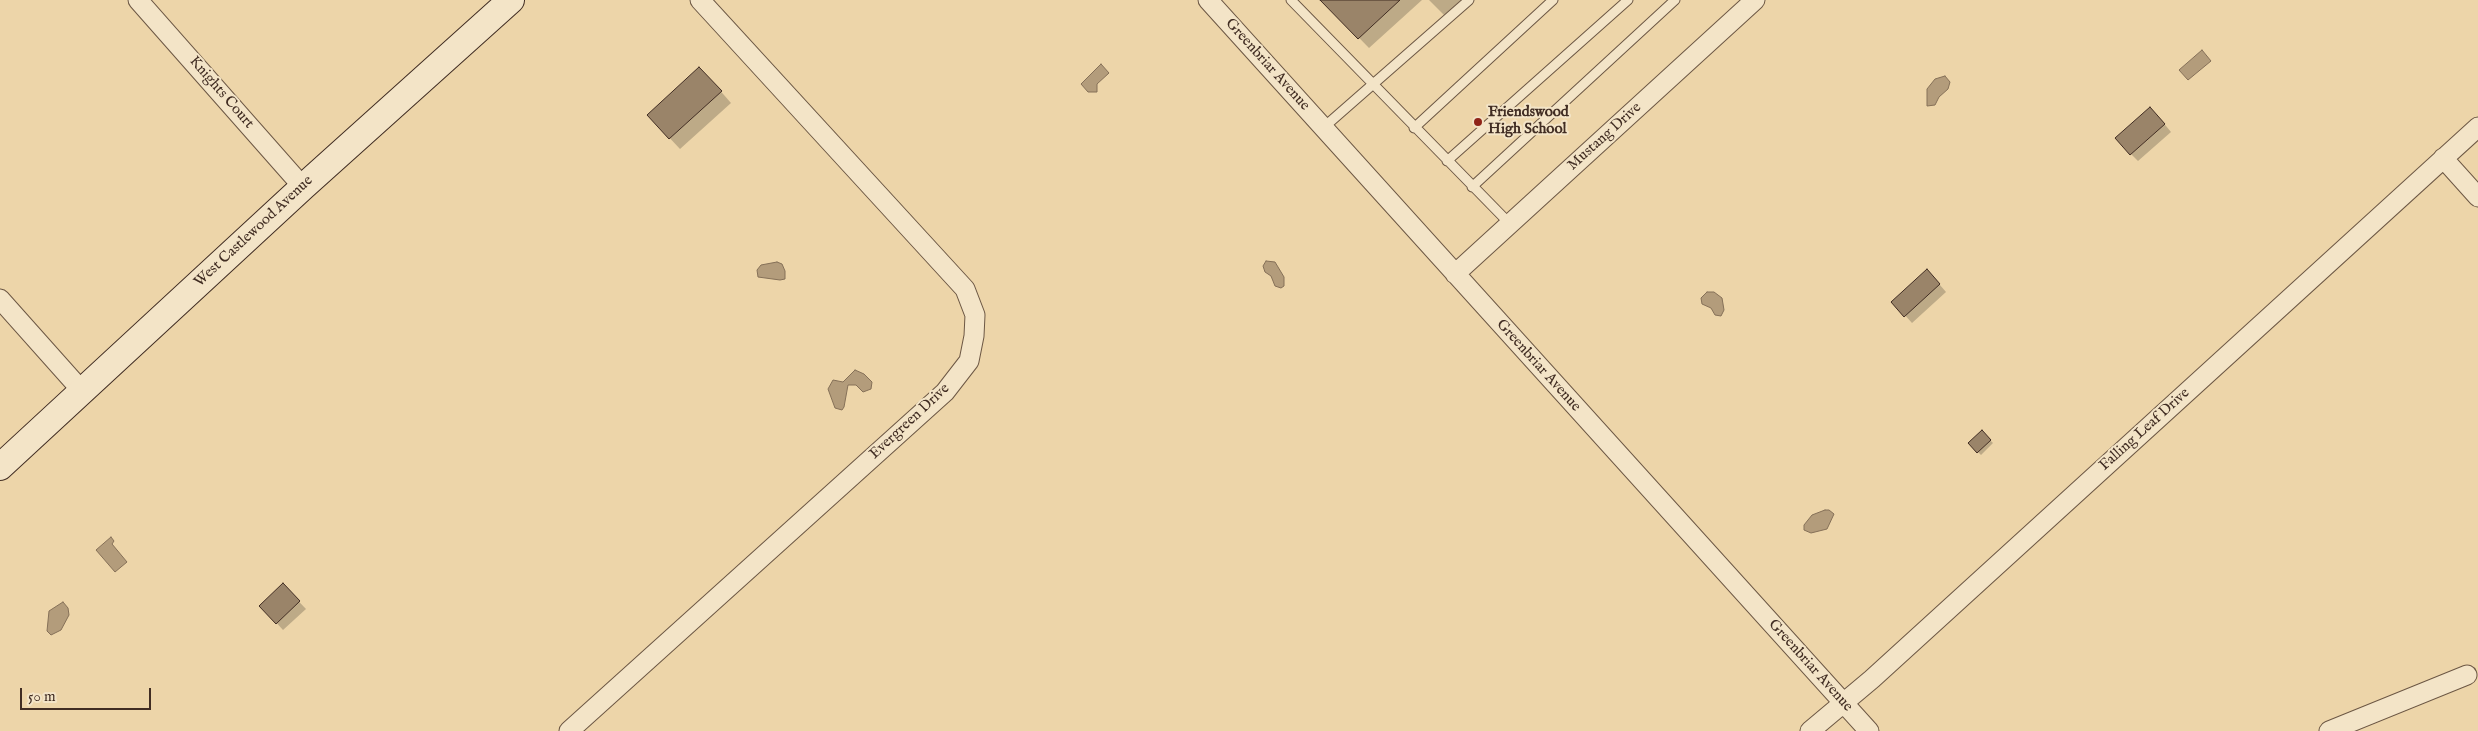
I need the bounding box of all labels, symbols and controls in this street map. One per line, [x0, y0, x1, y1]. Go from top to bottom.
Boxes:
street label: Greenbriar Avenue [1221, 15, 1313, 115]
street label: Knights Court [185, 53, 257, 133]
street label: Mustang Drive [1564, 99, 1646, 175]
place label: Friendswood High School [1488, 104, 1569, 139]
marker: Friendswood High School [1472, 116, 1484, 128]
street label: West Castlewood Avenue [191, 172, 317, 292]
street label: Greenbriar Avenue [1492, 316, 1584, 416]
street label: Evergreen Drive [866, 380, 954, 464]
street label: Falling Leaf Drive [2096, 385, 2194, 475]
street label: Greenbriar Avenue [1764, 616, 1856, 716]
scale bar [22, 678, 154, 710]
text: 50 m [28, 687, 56, 706]

